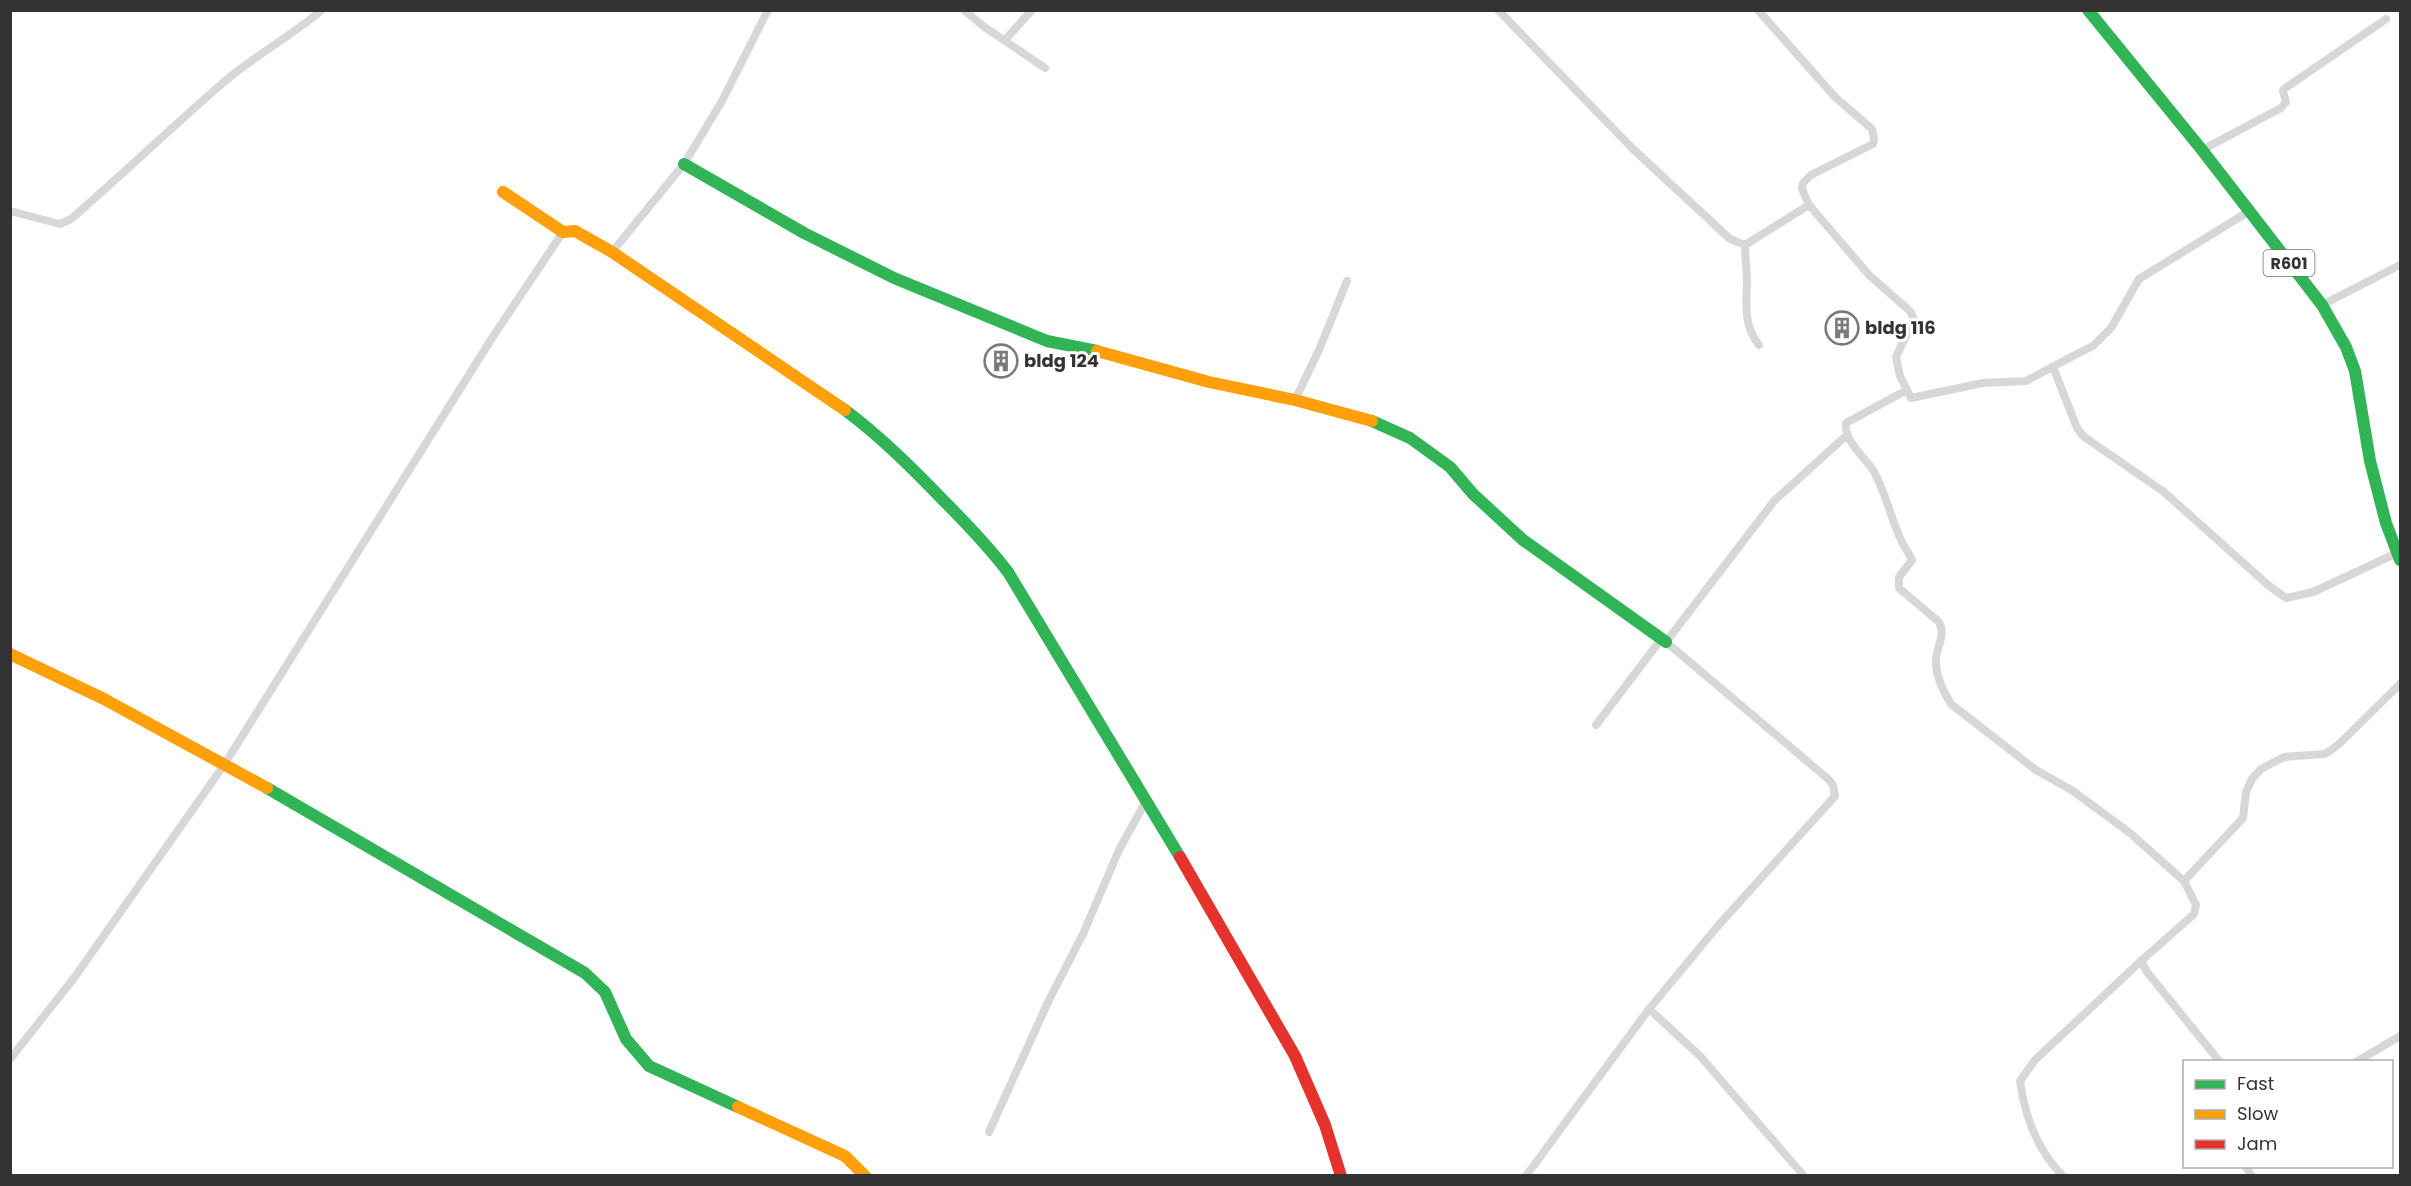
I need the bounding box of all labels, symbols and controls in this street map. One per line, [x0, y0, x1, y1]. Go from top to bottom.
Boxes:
road number: R601 [2264, 250, 2314, 276]
building icon: bldg 116 [1824, 310, 1860, 346]
place label: bldg 116 [1865, 315, 1936, 340]
building icon: bldg 124 [983, 343, 1019, 379]
place label: bldg 124 [1024, 348, 1099, 373]
legend [2183, 1060, 2393, 1168]
text: Fast [2237, 1071, 2274, 1096]
text: Slow [2237, 1101, 2279, 1126]
text: Jam [2237, 1131, 2277, 1156]

